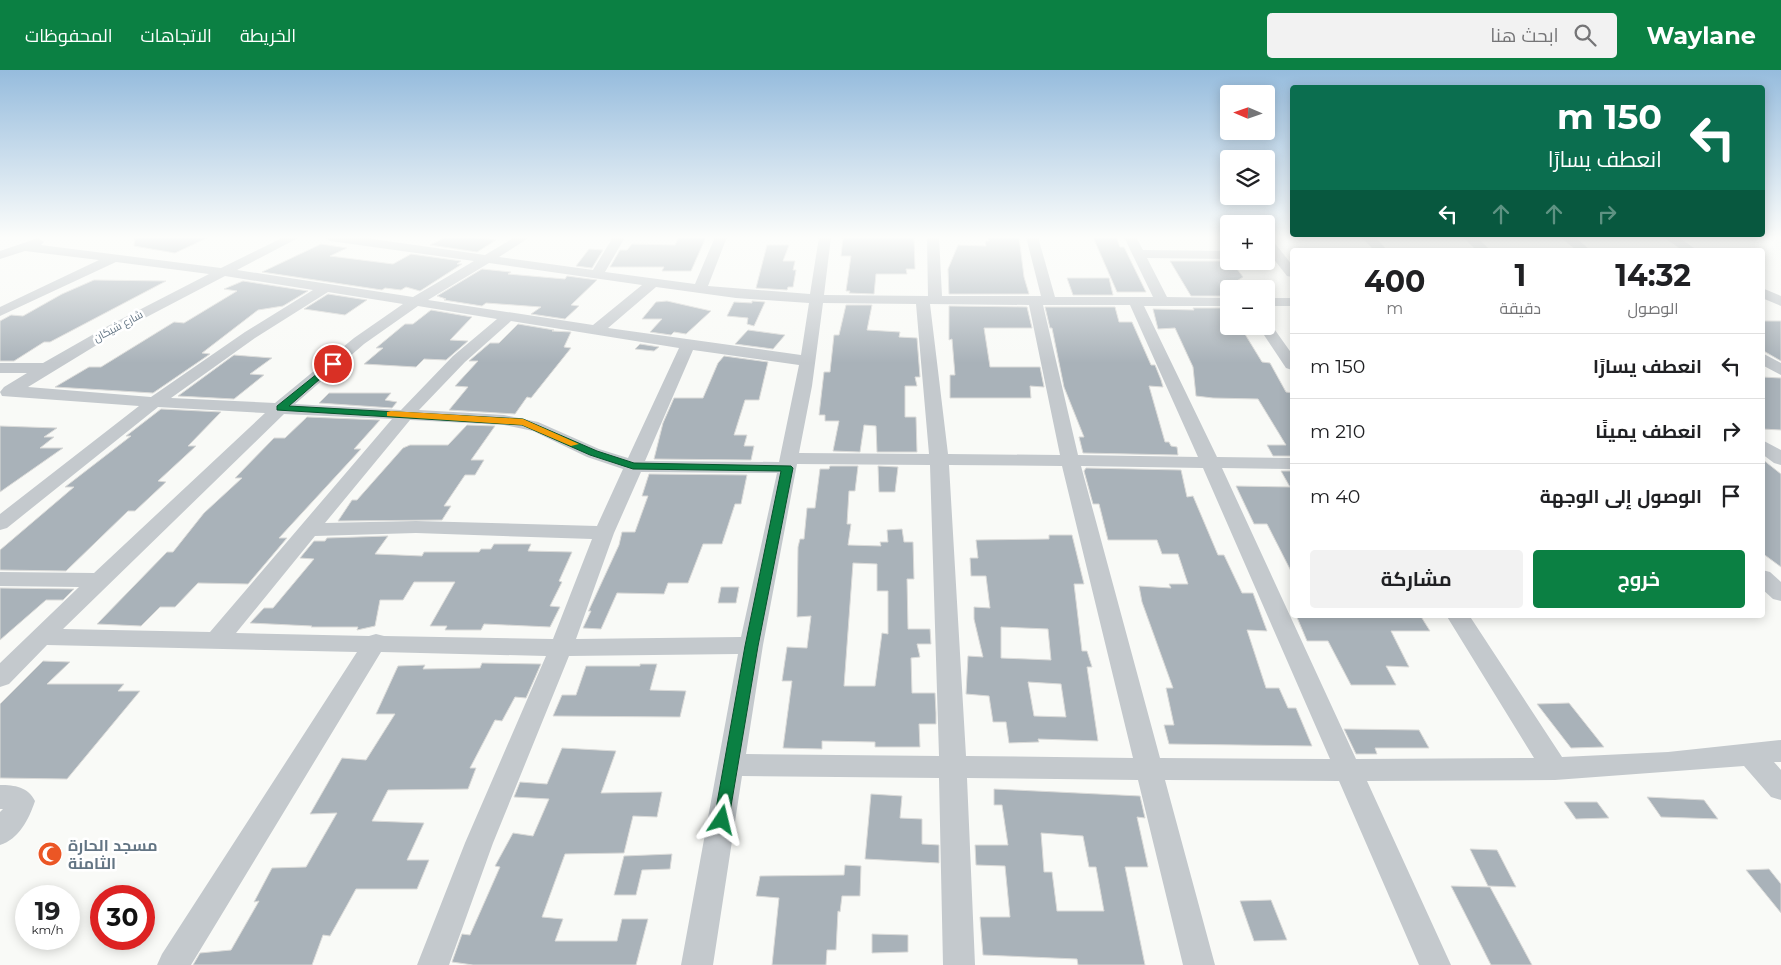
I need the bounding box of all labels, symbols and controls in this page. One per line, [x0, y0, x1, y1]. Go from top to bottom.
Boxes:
search box [1267, 13, 1617, 58]
icon: search [1571, 21, 1599, 49]
text: Waylane [1647, 21, 1756, 50]
text: ابحث هنا [1490, 24, 1559, 47]
text: المحفوظات [25, 25, 113, 47]
text: الاتجاهات [141, 25, 212, 47]
text: الخريطة [240, 25, 296, 47]
north arrow [1220, 85, 1275, 140]
map controls [1220, 85, 1275, 335]
text: 150 m [1557, 95, 1662, 138]
icon: left [1680, 105, 1745, 170]
text: انعطف يسارًا [1548, 146, 1662, 173]
button: layers [1220, 150, 1275, 205]
icon: left [1434, 200, 1462, 228]
icon: ahead [1487, 200, 1515, 228]
icon: ahead [1540, 200, 1568, 228]
icon: right [1593, 200, 1621, 228]
button: + [1220, 215, 1275, 270]
text: 1 [1514, 257, 1526, 294]
text: 14:32 [1615, 257, 1691, 294]
text: 400 [1364, 263, 1425, 300]
button: − [1220, 280, 1275, 335]
text: m [1386, 299, 1403, 318]
text: دقيقة [1499, 299, 1541, 318]
text: الوصول [1628, 299, 1679, 318]
street label: شارع شيكان [91, 307, 146, 346]
pin [312, 343, 354, 385]
icon: arrive [319, 350, 347, 378]
icon: left [1717, 352, 1745, 380]
text: 150 m [1310, 355, 1365, 378]
text: انعطف يسارًا [1593, 355, 1702, 378]
icon: right [1717, 417, 1745, 445]
text: 210 m [1310, 420, 1365, 443]
text: انعطف يمينًا [1595, 420, 1702, 443]
icon: arrive [1717, 482, 1745, 510]
text: 40 m [1310, 485, 1360, 508]
text: الوصول إلى الوجهة [1540, 485, 1702, 508]
button: مشاركة [1310, 550, 1523, 608]
button: خروج [1533, 550, 1745, 608]
position arrow [695, 793, 747, 845]
place label: مسجد الحارة الثامنة [68, 836, 158, 873]
mosque icon: مسجد الحارة الثامنة [37, 841, 63, 867]
speed limit sign: 30 [90, 885, 155, 950]
text: 19 [35, 896, 60, 926]
text: km/h [31, 922, 64, 937]

